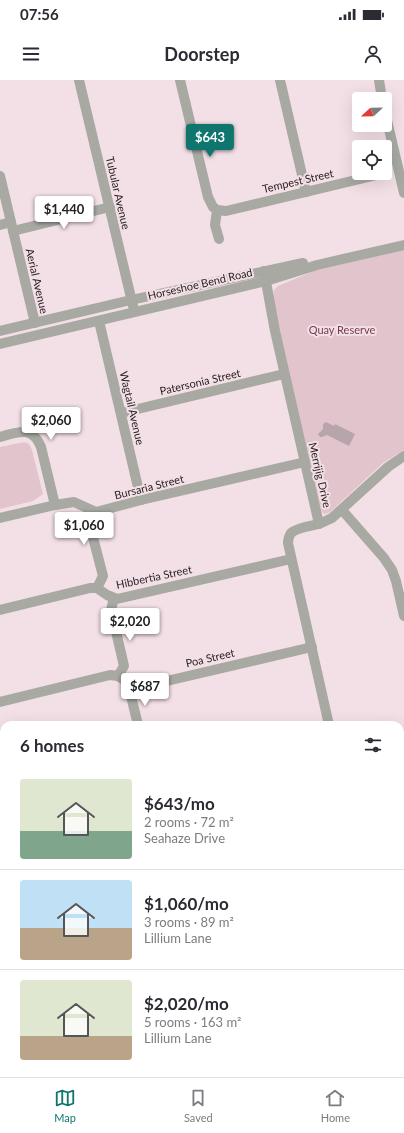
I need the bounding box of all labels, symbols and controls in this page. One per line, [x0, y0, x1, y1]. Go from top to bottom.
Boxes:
text: 07:56 [20, 5, 59, 23]
icon: menu [20, 43, 42, 65]
text: Doorstep [164, 43, 240, 65]
icon: person [362, 43, 384, 65]
north arrow [352, 92, 392, 132]
map controls [352, 92, 392, 180]
pin: $643 [186, 124, 234, 158]
text: $643 [195, 129, 225, 145]
button: locate [352, 140, 392, 180]
street label: Tubular Avenue [104, 155, 133, 231]
street label: Tempest Street [261, 166, 335, 195]
pin: $1,440 [31, 196, 97, 230]
text: $1,440 [44, 201, 84, 217]
street label: Aerial Avenue [24, 247, 51, 315]
street label: Horseshoe Bend Road [146, 265, 254, 302]
park label: Quay Reserve [309, 323, 376, 336]
street label: Patersonia Street [158, 366, 242, 397]
street label: Wagtail Avenue [118, 370, 147, 446]
pin: $2,060 [18, 407, 84, 441]
text: $2,060 [31, 412, 71, 428]
street label: Merrijig Drive [307, 441, 334, 509]
street label: Bursaria Street [113, 472, 185, 501]
pin: $1,060 [51, 512, 117, 546]
text: $1,060 [64, 517, 104, 533]
street label: Hibbertia Street [115, 562, 193, 591]
pin: $2,020 [97, 608, 163, 642]
text: $2,020 [110, 613, 150, 629]
street label: Poa Street [184, 646, 236, 669]
pin: $687 [121, 673, 169, 707]
text: $687 [130, 678, 160, 694]
icon: filters [362, 734, 384, 756]
text: 6 homes [20, 735, 84, 756]
text: $643/mo [144, 793, 215, 814]
icon: home [52, 795, 100, 843]
text: 2 rooms · 72 m² [144, 814, 234, 830]
text: Seahaze Drive [144, 830, 225, 846]
text: $1,060/mo [144, 893, 229, 914]
icon: home [52, 896, 100, 944]
text: 3 rooms · 89 m² [144, 914, 234, 930]
text: Lillium Lane [144, 930, 212, 946]
text: $2,020/mo [144, 993, 229, 1014]
icon: home [52, 996, 100, 1044]
text: 5 rooms · 163 m² [144, 1014, 241, 1030]
text: Lillium Lane [144, 1030, 212, 1046]
tab: Map [54, 1087, 76, 1124]
tab: Saved [184, 1087, 213, 1124]
tab: Home [321, 1087, 350, 1124]

